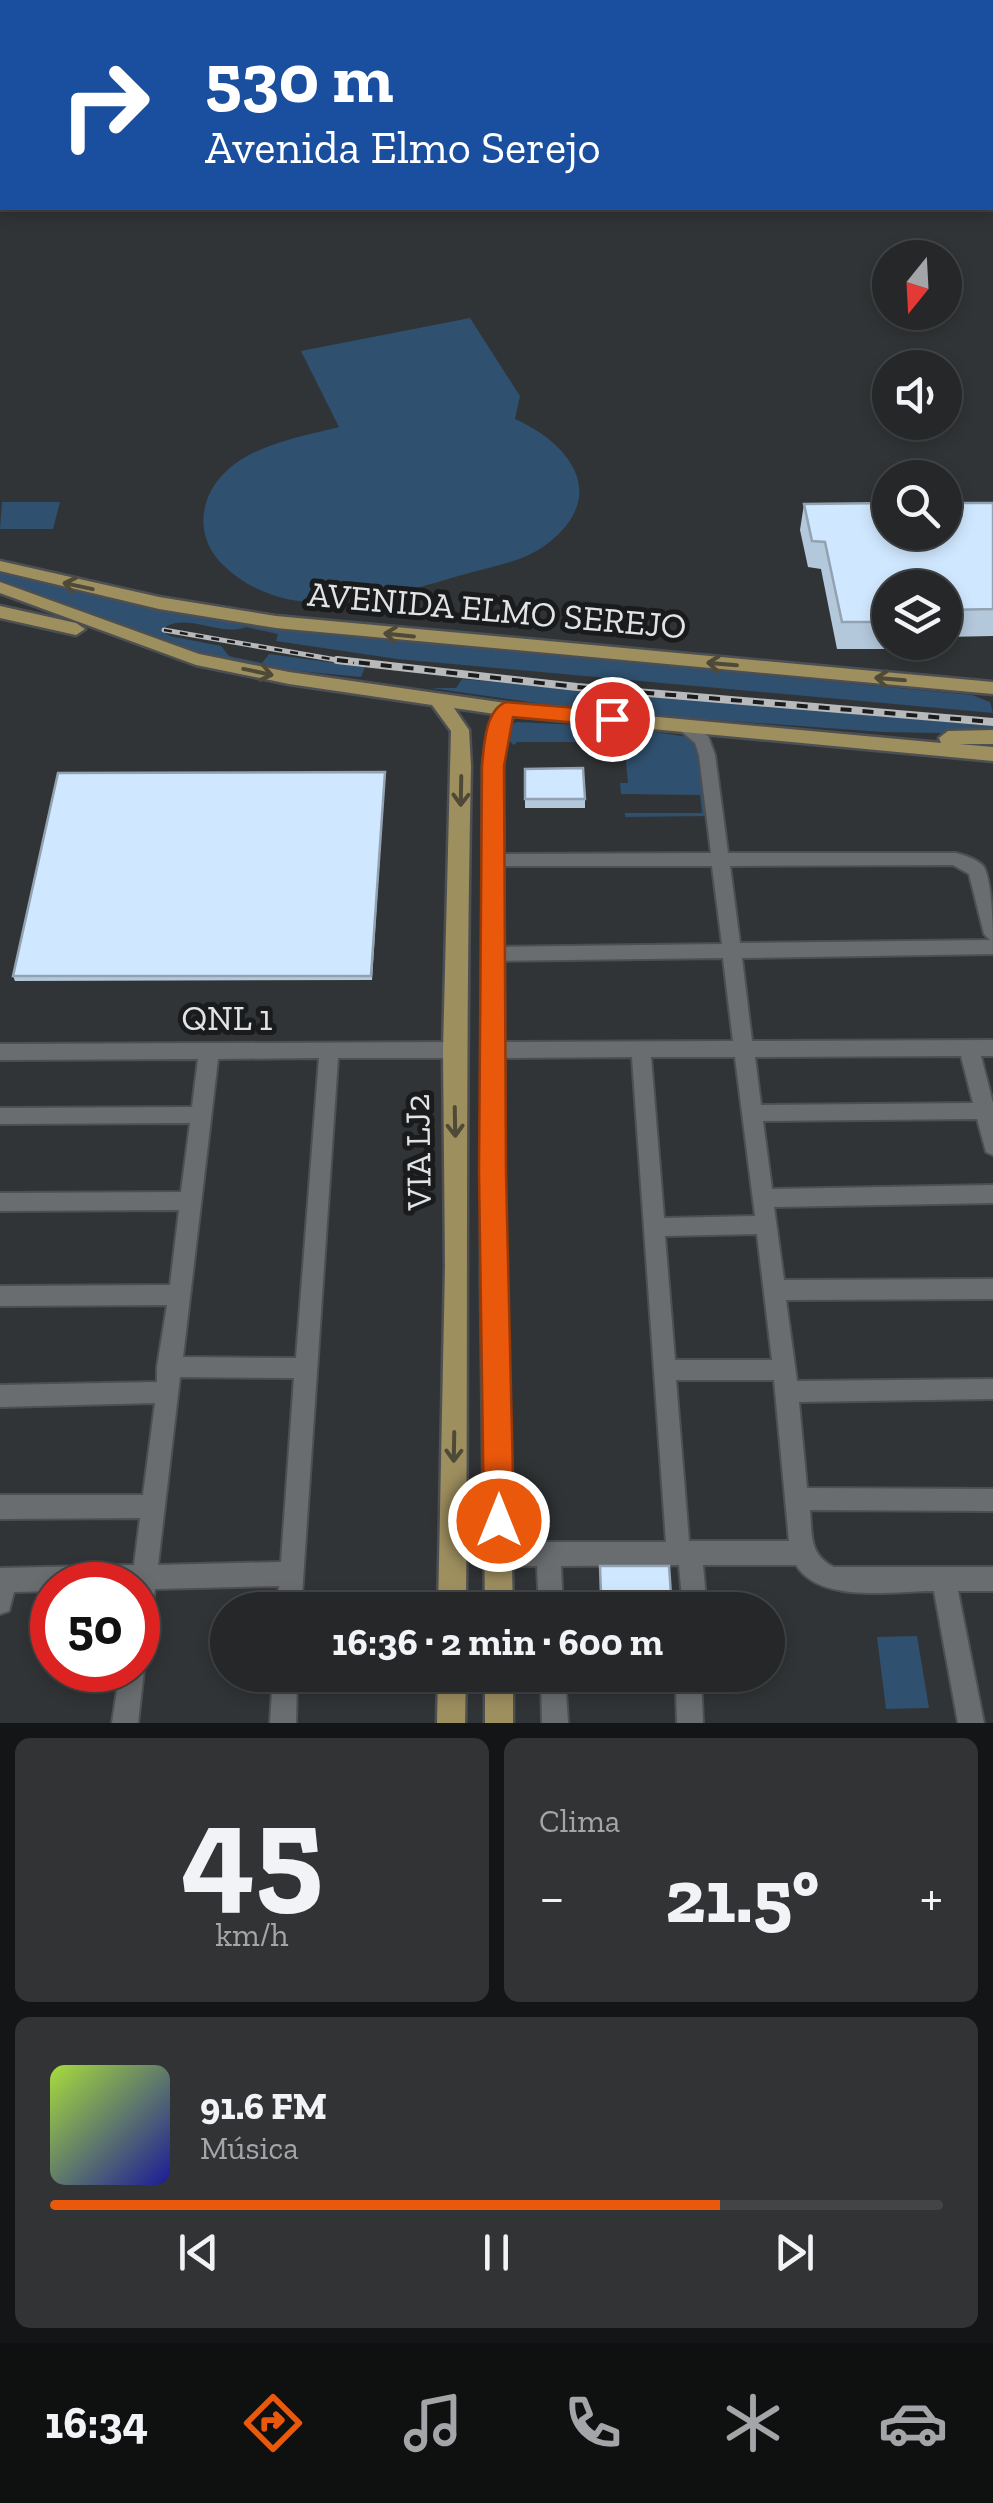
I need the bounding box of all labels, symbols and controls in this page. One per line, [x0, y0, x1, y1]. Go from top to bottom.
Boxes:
text: 530 m [205, 36, 394, 120]
icon: right [40, 40, 170, 170]
text: Avenida Elmo Serejo [205, 121, 601, 175]
north arrow [872, 240, 962, 330]
map controls [872, 240, 962, 660]
button: sound [872, 350, 962, 440]
button: search [872, 460, 962, 550]
button: layers [872, 570, 962, 660]
street label: AVENIDA ELMO SEREJO [306, 573, 688, 647]
one-way arrow [63, 576, 95, 594]
one-way arrow [383, 625, 415, 644]
one-way arrow [707, 655, 739, 674]
one-way arrow [241, 664, 273, 682]
one-way arrow [875, 670, 907, 689]
pin [570, 677, 655, 762]
icon: arrive [585, 692, 640, 747]
one-way arrow [452, 774, 470, 807]
street label: QNL 1 [182, 997, 272, 1039]
street label: VIA LJ2 [396, 1093, 440, 1212]
one-way arrow [445, 1106, 464, 1138]
one-way arrow [445, 1431, 464, 1463]
position arrow [447, 1469, 551, 1573]
speed limit sign: 50 [30, 1562, 160, 1692]
text: 16:36 · 2 min · 600 m [332, 1619, 663, 1665]
text: 45 [181, 1773, 323, 1929]
text: Clima [539, 1802, 620, 1840]
text: 21.5° [665, 1851, 819, 1941]
text: − [539, 1864, 565, 1930]
text: + [920, 1864, 943, 1930]
text: km/h [215, 1916, 289, 1954]
text: 91.6 FM [200, 2083, 327, 2129]
text: Música [200, 2129, 299, 2167]
icon: previous [171, 2225, 226, 2280]
icon: pause [469, 2225, 524, 2280]
icon: next [767, 2225, 822, 2280]
icon: directions [238, 2388, 308, 2458]
icon: music [398, 2388, 468, 2458]
icon: phone [558, 2388, 628, 2458]
icon: climate [718, 2388, 788, 2458]
icon: car [878, 2388, 948, 2458]
text: 16:34 [45, 2396, 148, 2450]

